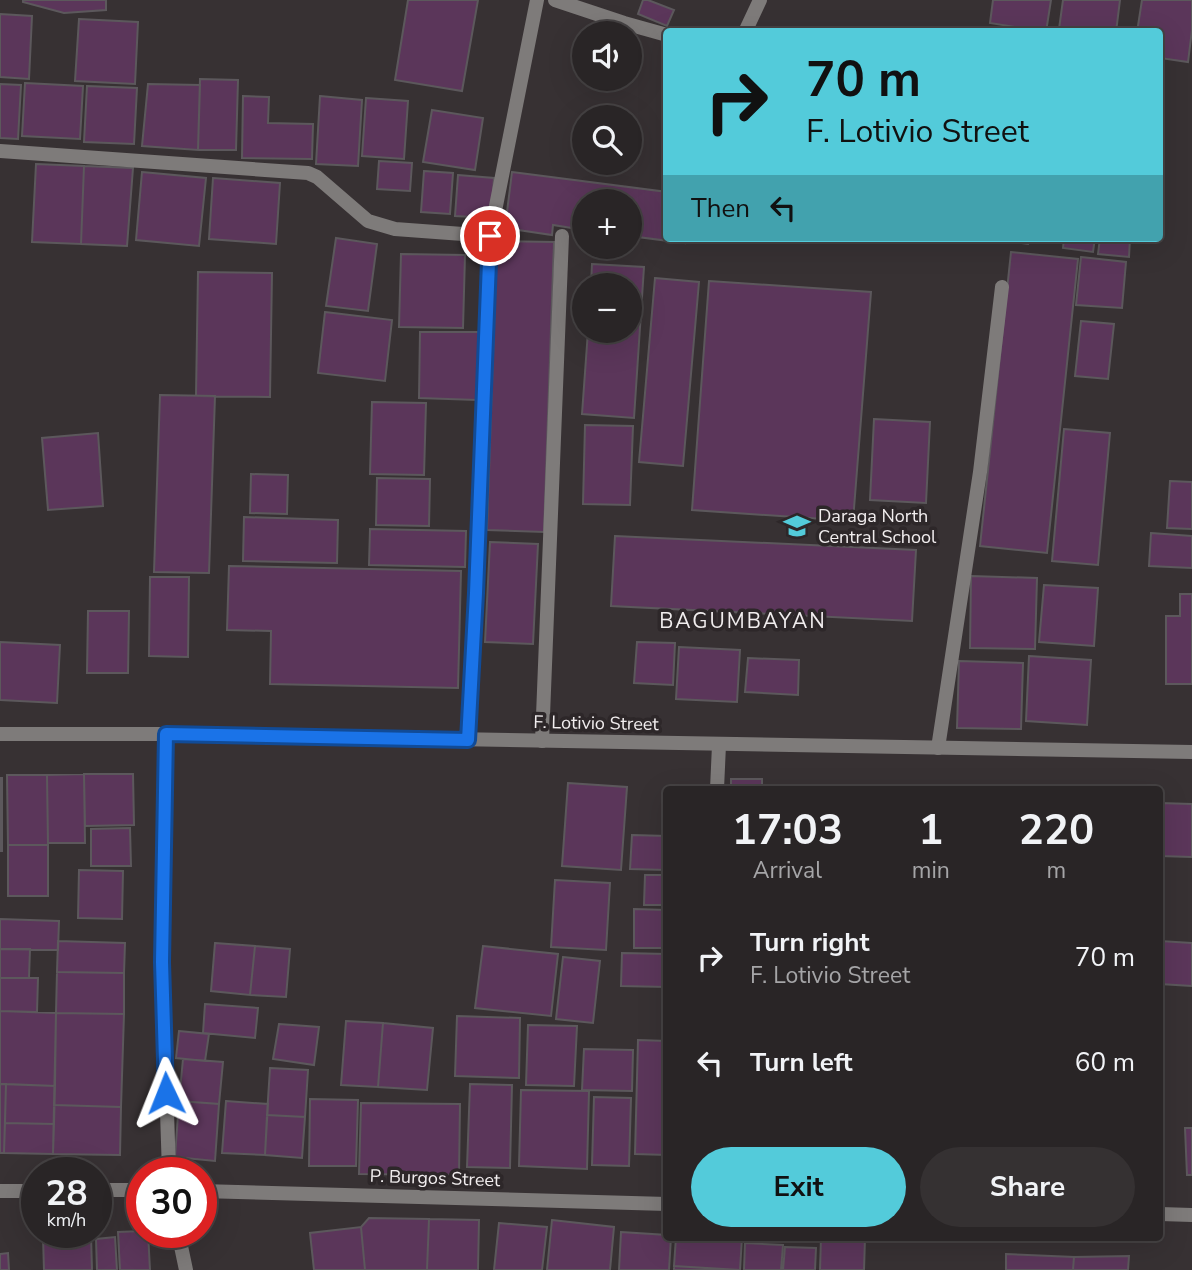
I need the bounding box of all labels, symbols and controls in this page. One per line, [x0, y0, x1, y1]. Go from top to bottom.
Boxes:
map controls [572, 21, 642, 343]
button: sound [572, 21, 642, 91]
text: 70 m [806, 46, 921, 113]
icon: right [691, 56, 782, 147]
button: search [572, 105, 642, 175]
text: F. Lotivio Street [806, 110, 1029, 153]
button: + [572, 189, 642, 259]
icon: left [764, 189, 802, 227]
text: Then [691, 191, 750, 226]
pin [460, 206, 520, 266]
icon: arrive [471, 217, 509, 255]
button: − [572, 273, 642, 343]
place label: Daraga North Central School [818, 504, 937, 549]
school or university icon: Daraga North Central School [782, 511, 812, 541]
district label: BAGUMBAYAN [659, 607, 827, 635]
street label: F. Lotivio Street [533, 710, 660, 736]
text: 17:03 [732, 802, 843, 859]
text: 1 [918, 802, 943, 859]
text: 220 [1019, 802, 1094, 859]
text: Arrival [753, 855, 822, 886]
text: min [912, 855, 950, 886]
text: m [1047, 855, 1066, 886]
text: Turn right [750, 925, 869, 960]
icon: right [691, 939, 729, 977]
text: 70 m [1075, 940, 1135, 975]
text: F. Lotivio Street [750, 960, 910, 991]
icon: left [691, 1044, 729, 1082]
text: Turn left [750, 1045, 853, 1080]
text: 60 m [1075, 1045, 1135, 1080]
position arrow [129, 1056, 203, 1130]
button: Exit [691, 1147, 906, 1227]
button: Share [920, 1147, 1135, 1227]
speed limit sign: 30 [126, 1157, 217, 1248]
street label: P. Burgos Street [369, 1164, 501, 1192]
text: 28 [45, 1170, 88, 1217]
text: km/h [47, 1208, 86, 1232]

